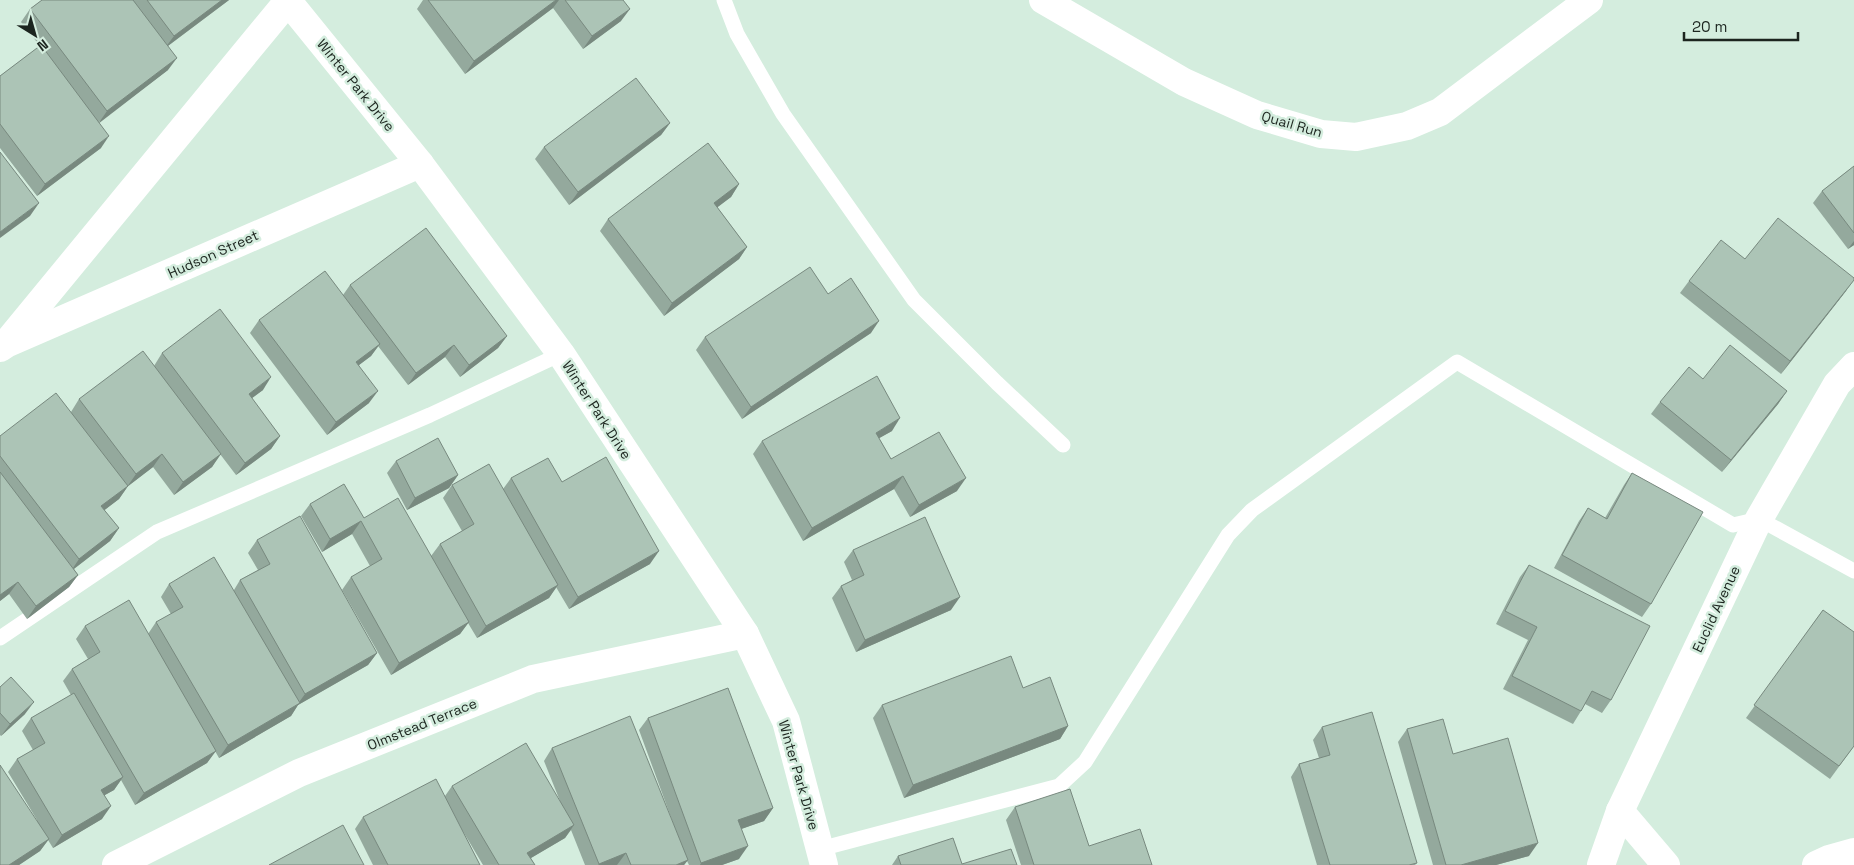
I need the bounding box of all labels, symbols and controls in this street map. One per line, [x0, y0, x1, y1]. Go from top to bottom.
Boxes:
north arrow [10, 10, 60, 60]
scale bar [1684, 10, 1798, 42]
text: 20 m [1692, 17, 1727, 36]
text: N [34, 35, 52, 55]
street label: Winter Park Drive [313, 35, 399, 135]
street label: Quail Run [1260, 107, 1324, 141]
street label: Hudson Street [165, 226, 261, 282]
street label: Winter Park Drive [558, 357, 636, 463]
street label: Euclid Avenue [1688, 563, 1744, 655]
street label: Olmstead Terrace [365, 694, 479, 754]
street label: Winter Park Drive [775, 718, 823, 832]

